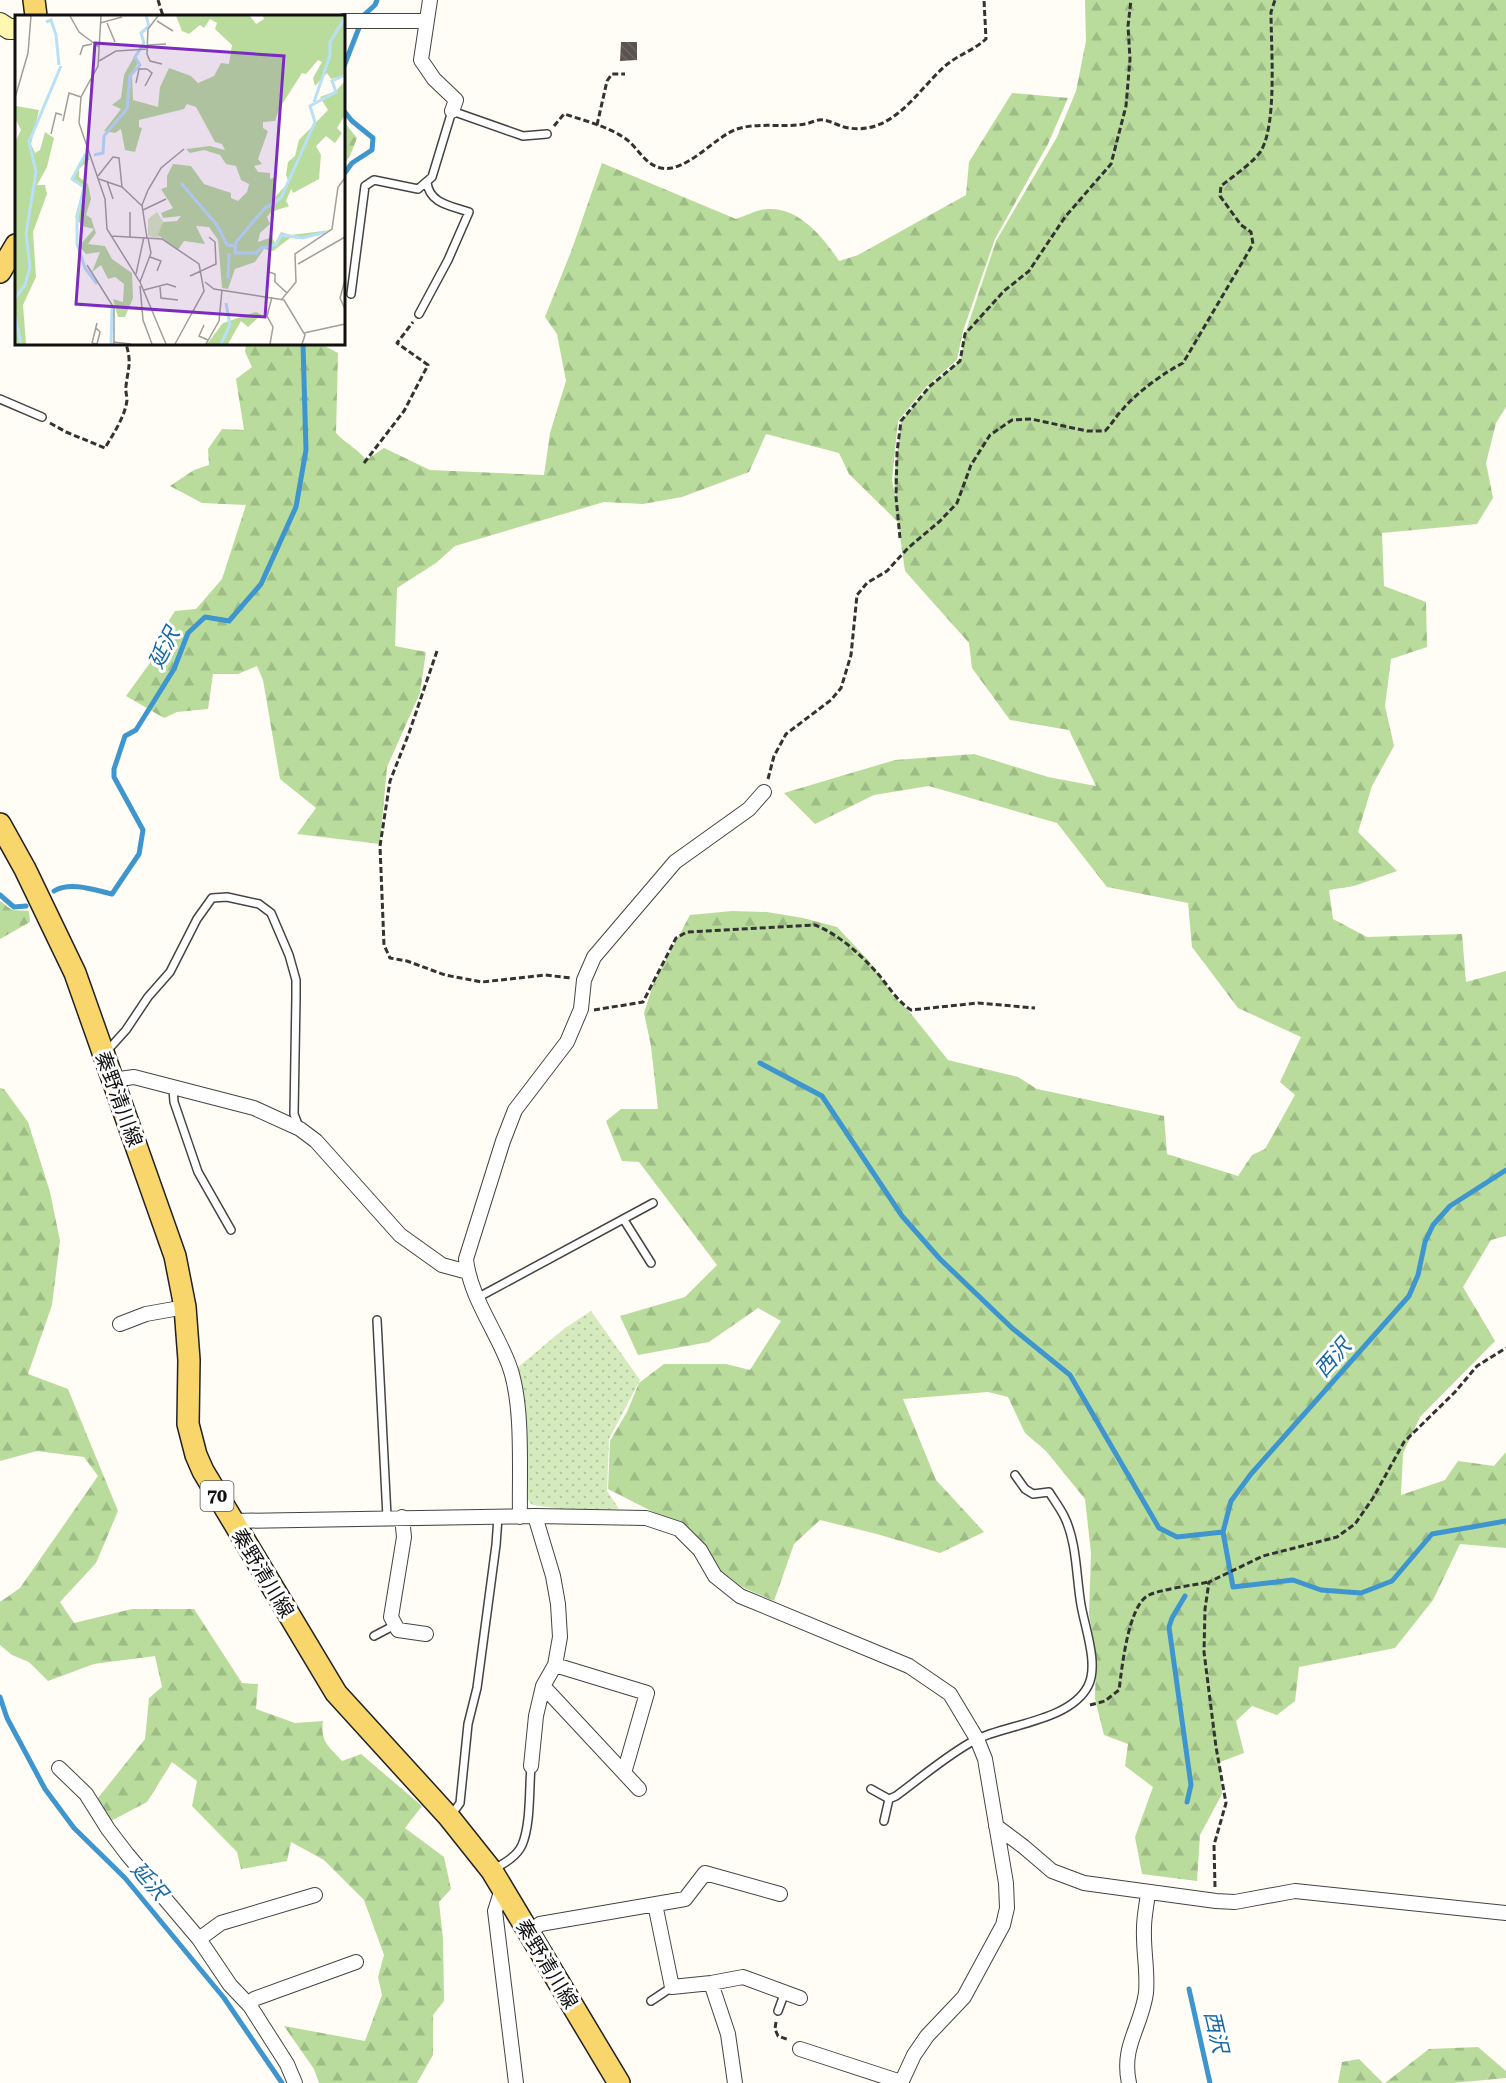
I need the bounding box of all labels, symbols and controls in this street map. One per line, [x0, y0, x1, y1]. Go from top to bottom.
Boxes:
inset map [15, 15, 345, 345]
water label: 延沢 [144, 621, 186, 672]
street label: 秦野清川線 [91, 1048, 147, 1150]
water label: 西沢 [1310, 1332, 1358, 1382]
road number: 70 [200, 1481, 234, 1511]
street label: 秦野清川線 [227, 1524, 299, 1622]
water label: 延沢 [126, 1857, 174, 1907]
street label: 秦野清川線 [511, 1915, 583, 2013]
water label: 西沢 [1200, 2009, 1233, 2058]

